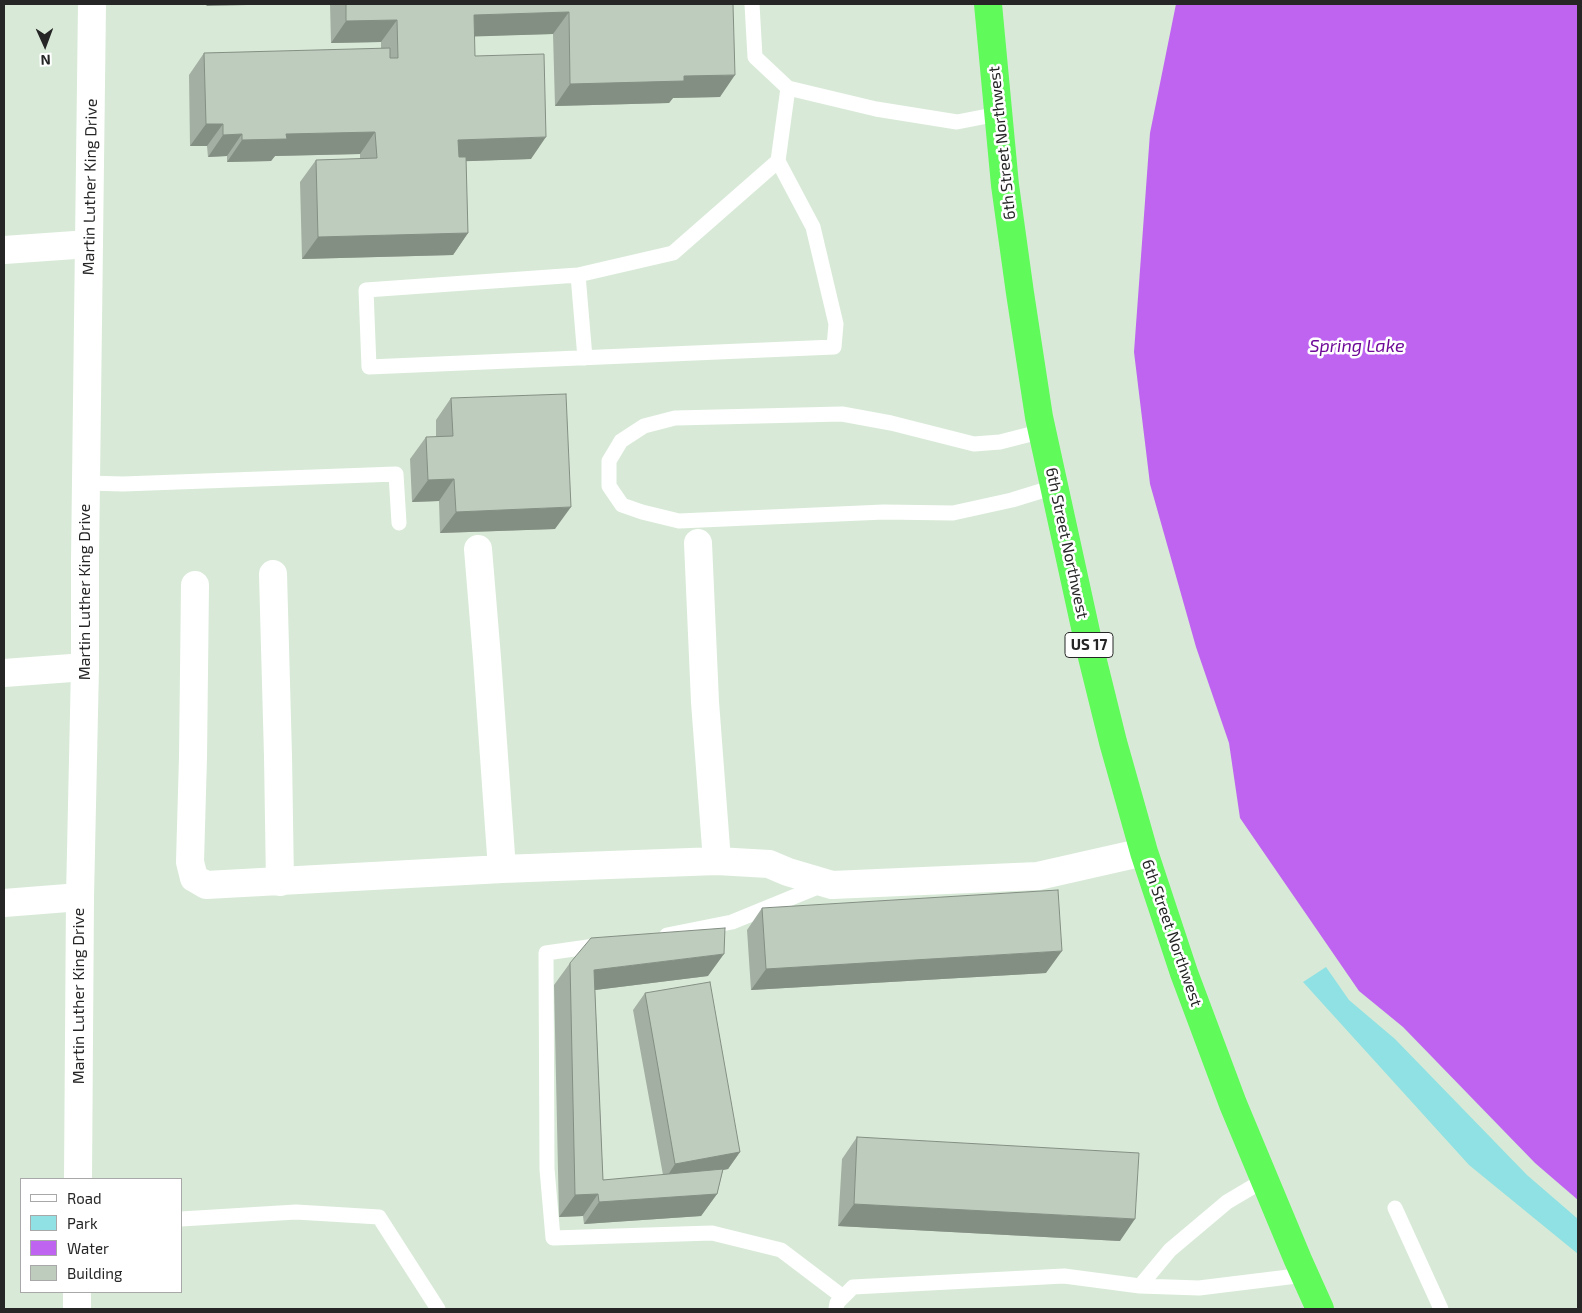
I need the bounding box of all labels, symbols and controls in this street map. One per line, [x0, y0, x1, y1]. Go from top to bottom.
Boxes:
north arrow [20, 20, 70, 70]
text: N [40, 52, 51, 69]
street label: 6th Street Northwest [984, 65, 1020, 221]
street label: Martin Luther King Drive [79, 99, 101, 275]
water label: Spring Lake [1309, 335, 1405, 357]
street label: 6th Street Northwest [1042, 466, 1092, 620]
street label: Martin Luther King Drive [75, 504, 95, 680]
road number: US 17 [1065, 632, 1113, 658]
street label: 6th Street Northwest [1138, 857, 1206, 1009]
street label: Martin Luther King Drive [69, 908, 89, 1084]
legend [20, 1178, 182, 1293]
text: Road [67, 1189, 102, 1207]
text: Park [67, 1214, 98, 1232]
text: Water [67, 1239, 109, 1257]
text: Building [67, 1264, 122, 1282]

